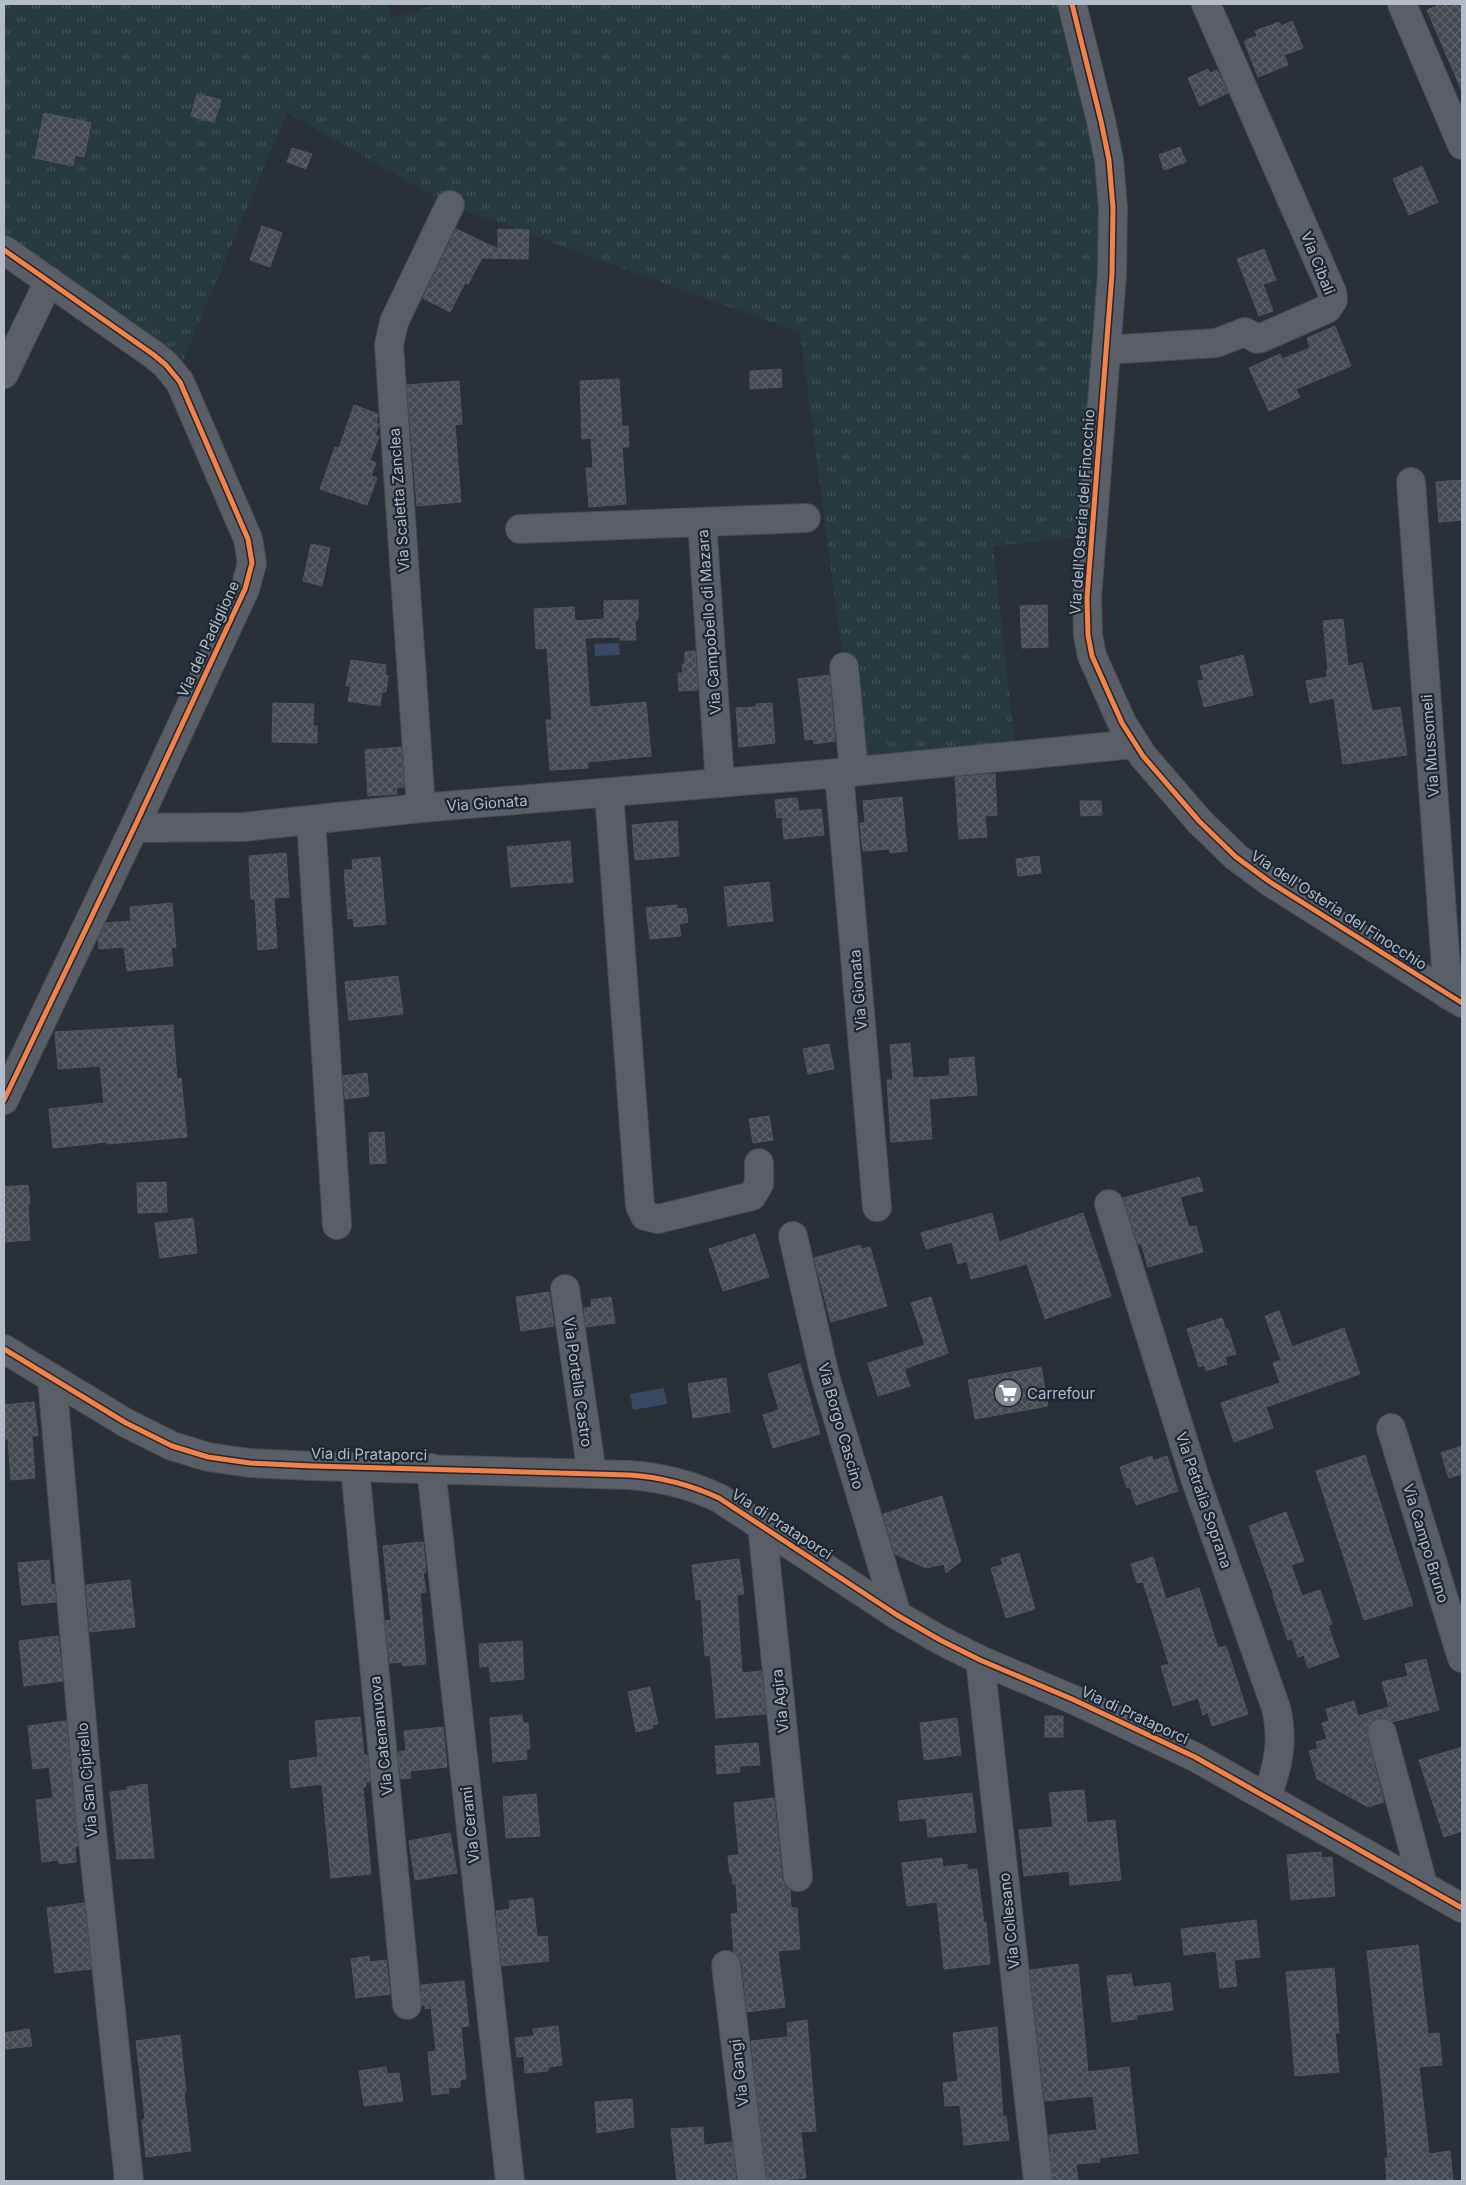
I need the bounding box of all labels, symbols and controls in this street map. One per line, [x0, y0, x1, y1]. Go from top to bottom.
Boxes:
street label: Via Cibali [1297, 229, 1339, 297]
street label: Via dell'Osteria del Finocchio [1065, 409, 1099, 615]
street label: Via Scaletta Zanclea [384, 427, 414, 573]
street label: Via Campobello di Mazara [693, 529, 725, 715]
street label: Via del Padiglione [173, 578, 243, 700]
street label: Via Mussomeli [1417, 694, 1443, 798]
street label: Via Gionata [446, 791, 528, 815]
street label: Via dell'Osteria del Finocchio [1247, 846, 1431, 974]
street label: Via Gionata [845, 949, 871, 1031]
street label: Via Portella Castro [559, 1316, 597, 1448]
street label: Via Borgo Cascino [814, 1361, 868, 1491]
supermarket icon: Carrefour [993, 1378, 1023, 1408]
place label: Carrefour [1027, 1384, 1095, 1403]
street label: Via Petralia Soprana [1172, 1429, 1236, 1571]
street label: Via di Prataporci [311, 1443, 427, 1465]
street label: Via Campo Bruno [1399, 1481, 1453, 1605]
street label: Via di Prataporci [728, 1484, 836, 1564]
street label: Via Agira [767, 1668, 793, 1734]
street label: Via Catenanuova [365, 1675, 397, 1797]
street label: Via di Prataporci [1078, 1682, 1192, 1748]
street label: Via San Cipirello [72, 1722, 101, 1838]
street label: Via Cerami [457, 1786, 483, 1864]
street label: Via Collesano [994, 1872, 1024, 1970]
street label: Via Gangi [725, 2038, 753, 2108]

